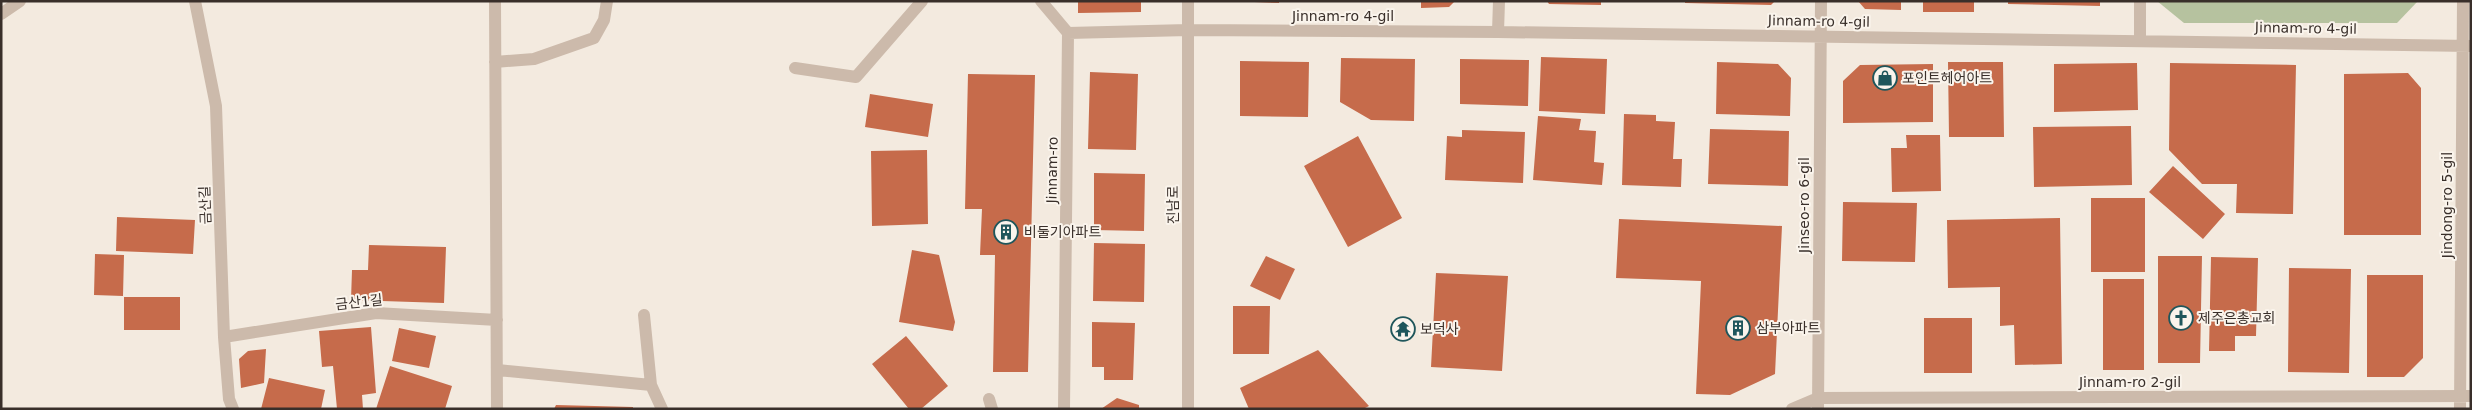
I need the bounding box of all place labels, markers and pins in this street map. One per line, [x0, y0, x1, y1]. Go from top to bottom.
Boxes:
shop icon: 포인트헤어아트 [1872, 65, 1898, 91]
place label: 포인트헤어아트 [1902, 70, 1992, 86]
building icon: 비둘기아파트 [993, 219, 1019, 245]
place label: 비둘기아파트 [1024, 224, 1101, 240]
church icon: 제주은총교회 [2168, 305, 2194, 331]
place label: 제주은총교회 [2198, 310, 2275, 326]
building icon: 삼부아파트 [1725, 315, 1751, 341]
temple icon: 보덕사 [1390, 316, 1416, 342]
place label: 삼부아파트 [1756, 320, 1821, 336]
place label: 보덕사 [1420, 321, 1459, 337]

